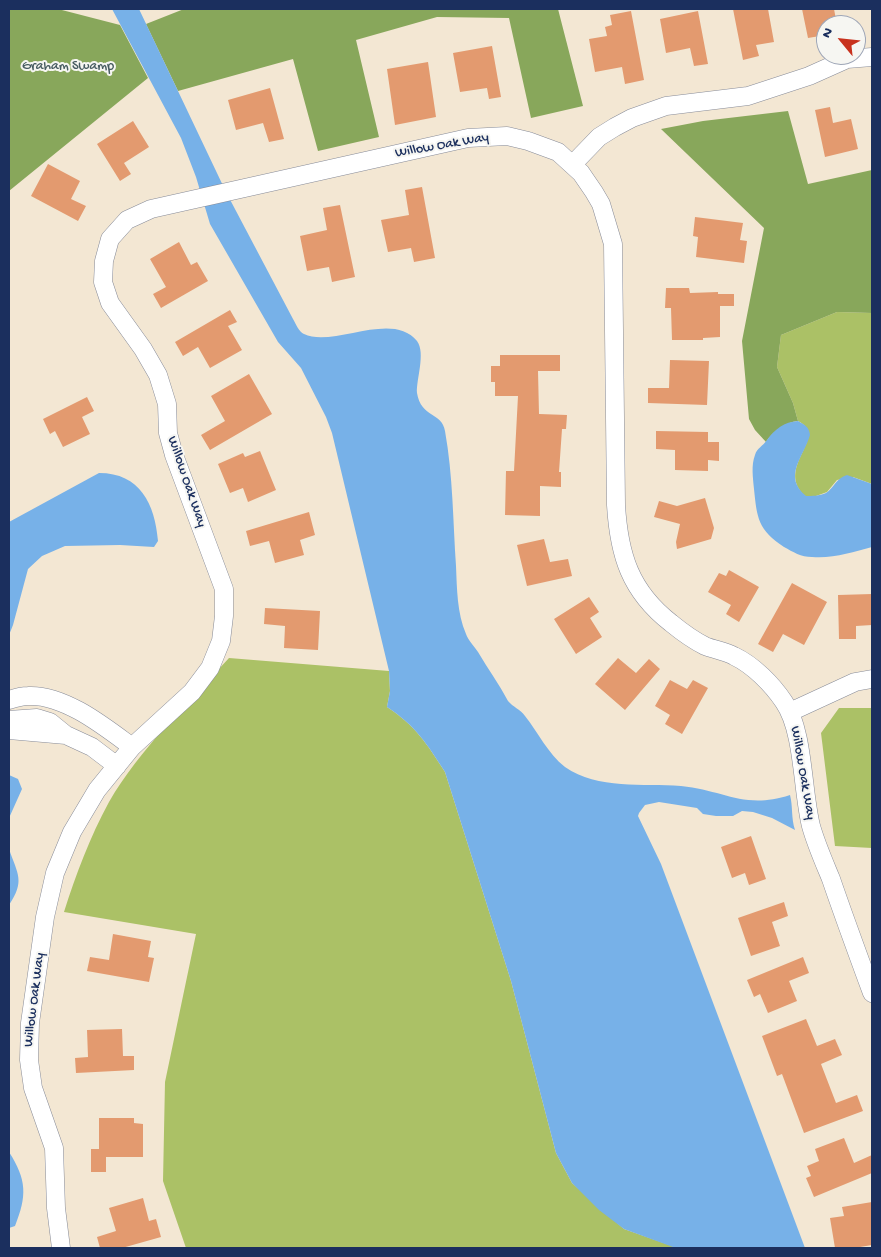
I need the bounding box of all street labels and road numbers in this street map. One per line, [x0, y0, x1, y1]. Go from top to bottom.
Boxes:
street label: Willow Oak Way [394, 129, 490, 163]
street label: Willow Oak Way [163, 434, 209, 530]
street label: Willow Oak Way [785, 725, 819, 821]
street label: Willow Oak Way [21, 952, 49, 1048]

